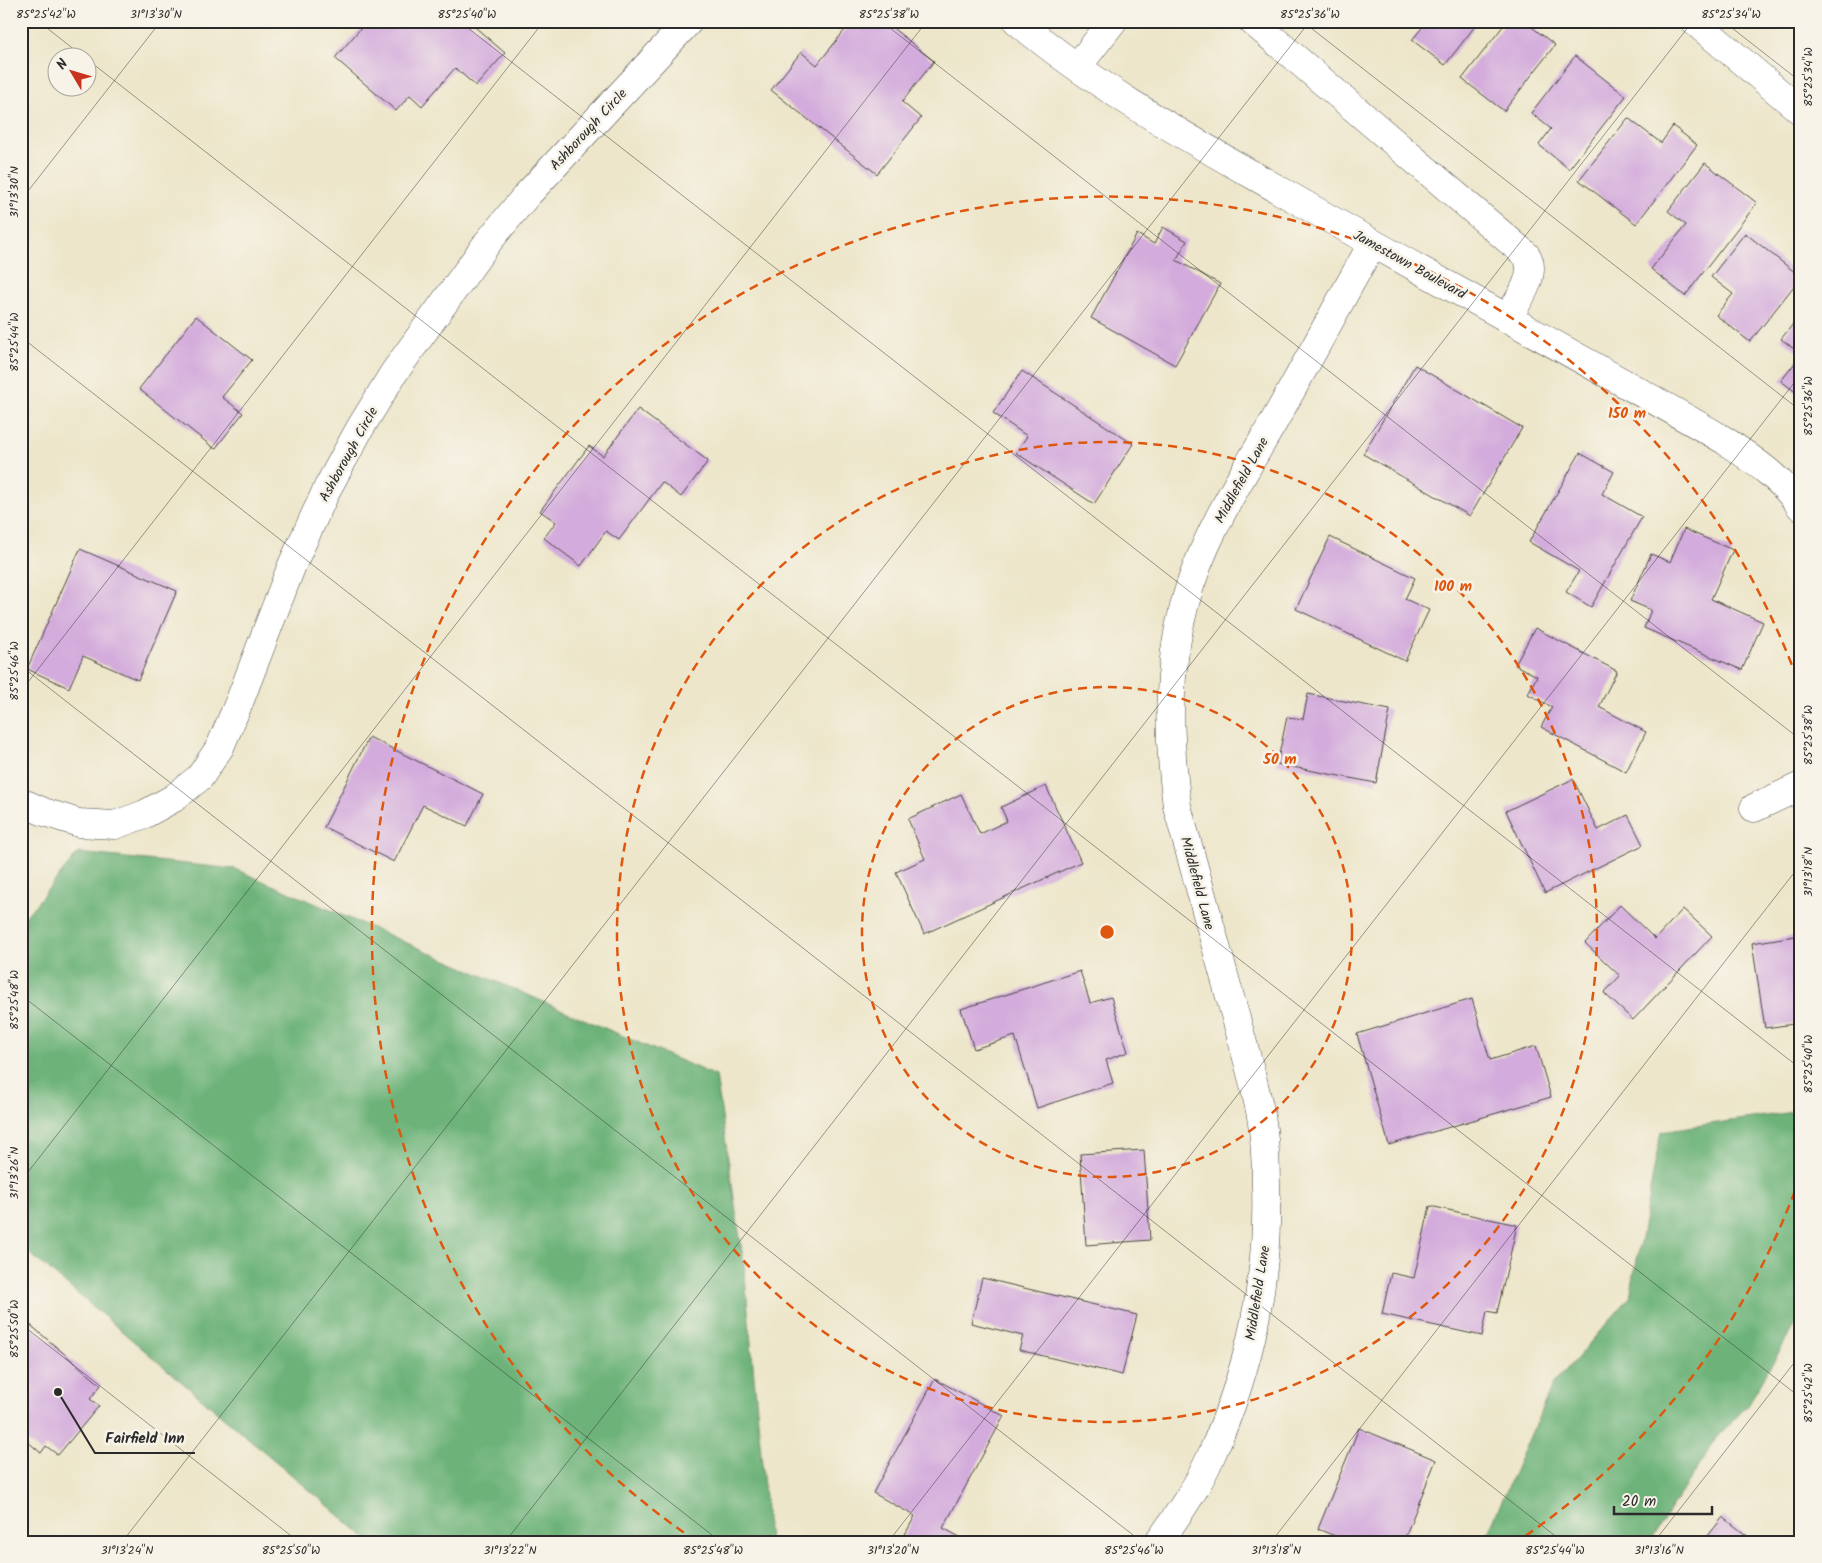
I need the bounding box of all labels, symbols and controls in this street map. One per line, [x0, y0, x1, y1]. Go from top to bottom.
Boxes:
text: 85°25'42"W [16, 5, 76, 24]
text: 31°13'30"N [130, 5, 182, 24]
text: 85°25'40"W [438, 5, 496, 24]
text: 85°25'38"W [859, 5, 919, 24]
text: 85°25'36"W [1280, 5, 1340, 24]
text: 85°25'34"W [1701, 5, 1761, 24]
text: 85°25'34"W [1799, 47, 1818, 107]
north arrow [48, 48, 98, 98]
text: N [51, 54, 74, 75]
street label: Ashborough Circle [545, 83, 633, 176]
text: 31°13'30"N [5, 166, 24, 218]
street label: Jamestown Boulevard [1349, 225, 1471, 306]
text: 85°25'44"W [5, 312, 24, 372]
text: 85°25'36"W [1799, 376, 1818, 436]
street label: Ashborough Circle [314, 402, 384, 506]
text: 150 m [1608, 402, 1646, 426]
street label: Middlefield Lane [1209, 433, 1275, 528]
text: 100 m [1434, 575, 1472, 599]
text: 85°25'46"W [5, 641, 24, 701]
text: 85°25'38"W [1799, 705, 1818, 765]
text: 50 m [1262, 748, 1297, 772]
street label: Middlefield Lane [1174, 834, 1220, 933]
text: 31°13'18"N [1799, 847, 1818, 897]
centre of rings [1098, 923, 1116, 941]
text: 85°25'48"W [5, 970, 24, 1030]
text: 85°25'40"W [1799, 1035, 1818, 1093]
text: 31°13'26"N [5, 1147, 24, 1199]
street label: Middlefield Lane [1240, 1243, 1276, 1342]
text: 85°25'50"W [5, 1300, 24, 1358]
text: 85°25'42"W [1799, 1363, 1818, 1423]
callout: Fairfield Inn [95, 1423, 195, 1453]
text: Fairfield Inn [105, 1427, 185, 1451]
scale bar [1614, 1483, 1712, 1515]
text: 20 m [1622, 1490, 1656, 1514]
text: 31°13'24"N [101, 1541, 153, 1560]
text: 85°25'50"W [262, 1541, 320, 1560]
text: 31°13'22"N [483, 1541, 537, 1560]
text: 85°25'48"W [683, 1541, 743, 1560]
text: 31°13'20"N [867, 1541, 919, 1560]
text: 85°25'46"W [1104, 1541, 1164, 1560]
text: 31°13'18"N [1251, 1541, 1301, 1560]
text: 85°25'44"W [1525, 1541, 1585, 1560]
text: 31°13'16"N [1634, 1541, 1684, 1560]

